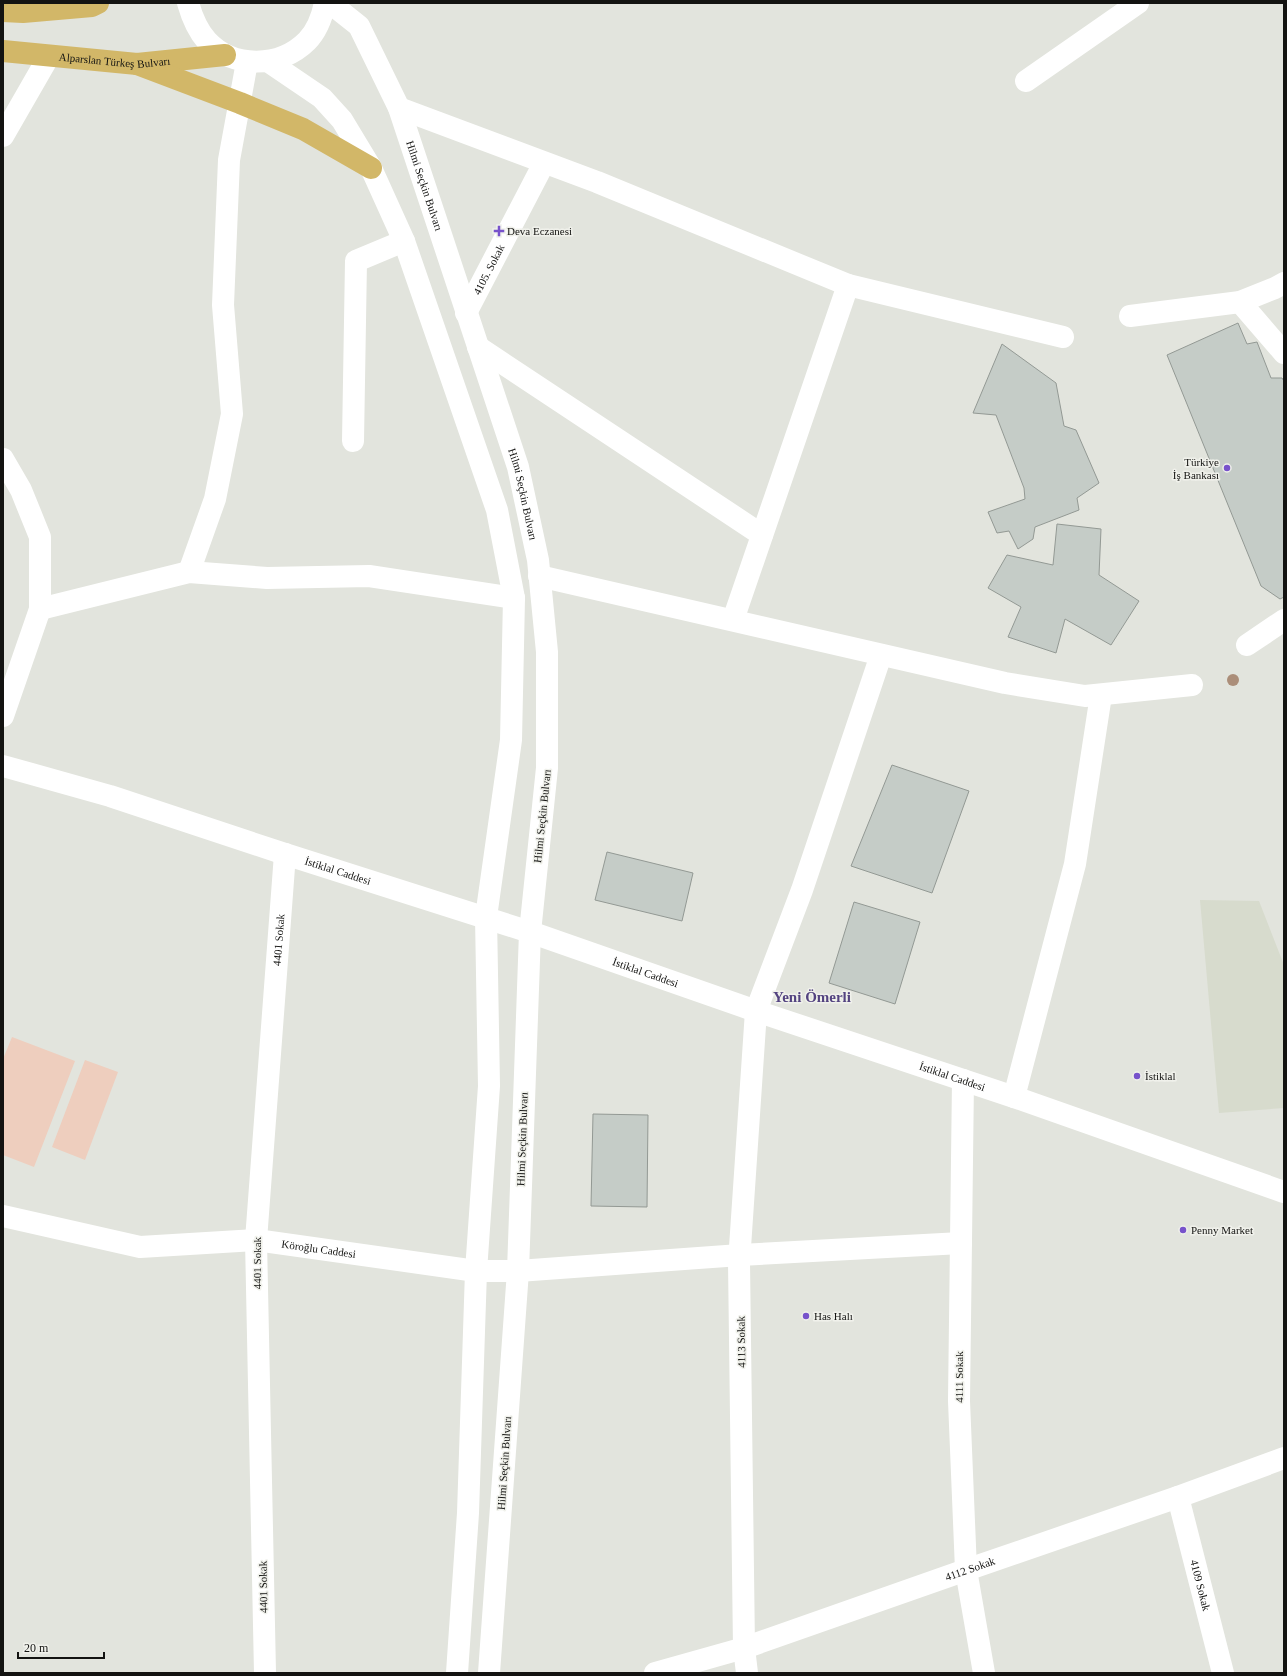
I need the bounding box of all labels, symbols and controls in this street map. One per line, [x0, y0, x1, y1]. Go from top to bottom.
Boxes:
street label: Alparslan Türkeş Bulvarı [58, 50, 171, 70]
street label: Hilmi Seçkin Bulvarı [404, 139, 445, 232]
place label: Deva Eczanesi [507, 225, 572, 237]
marker: Deva Eczanesi [494, 226, 504, 236]
street label: 4105. Sokak [471, 242, 507, 297]
street label: Hilmi Seçkin Bulvarı [506, 447, 540, 541]
place label: Türkiye İş Bankası [1173, 456, 1219, 481]
marker: Türkiye İş Bankası [1222, 463, 1232, 473]
street label: Hilmi Seçkin Bulvarı [531, 769, 553, 863]
street label: İstiklal Caddesi [303, 855, 373, 887]
street label: 4401 Sokak [271, 913, 287, 966]
street label: İstiklal Caddesi [611, 955, 680, 989]
district label: Yeni Ömerli [773, 989, 851, 1005]
street label: İstiklal Caddesi [918, 1060, 987, 1093]
place label: İstiklal [1145, 1070, 1176, 1082]
marker: İstiklal [1132, 1071, 1142, 1081]
street label: Hilmi Seçkin Bulvarı [514, 1092, 530, 1186]
place label: Penny Market [1191, 1224, 1253, 1236]
marker: Penny Market [1178, 1225, 1188, 1235]
street label: 4401 Sokak [251, 1236, 263, 1289]
street label: Köroğlu Caddesi [281, 1238, 357, 1260]
place label: Has Halı [814, 1310, 853, 1322]
marker: Has Halı [801, 1311, 811, 1321]
street label: 4113 Sokak [735, 1315, 747, 1368]
street label: 4111 Sokak [953, 1351, 965, 1403]
street label: Hilmi Seçkin Bulvarı [495, 1416, 513, 1510]
street label: 4112 Sokak [944, 1554, 997, 1583]
street label: 4109 Sokak [1188, 1558, 1213, 1612]
street label: 4401 Sokak [257, 1560, 269, 1613]
scale bar [18, 1634, 104, 1660]
text: 20 m [24, 1641, 49, 1655]

